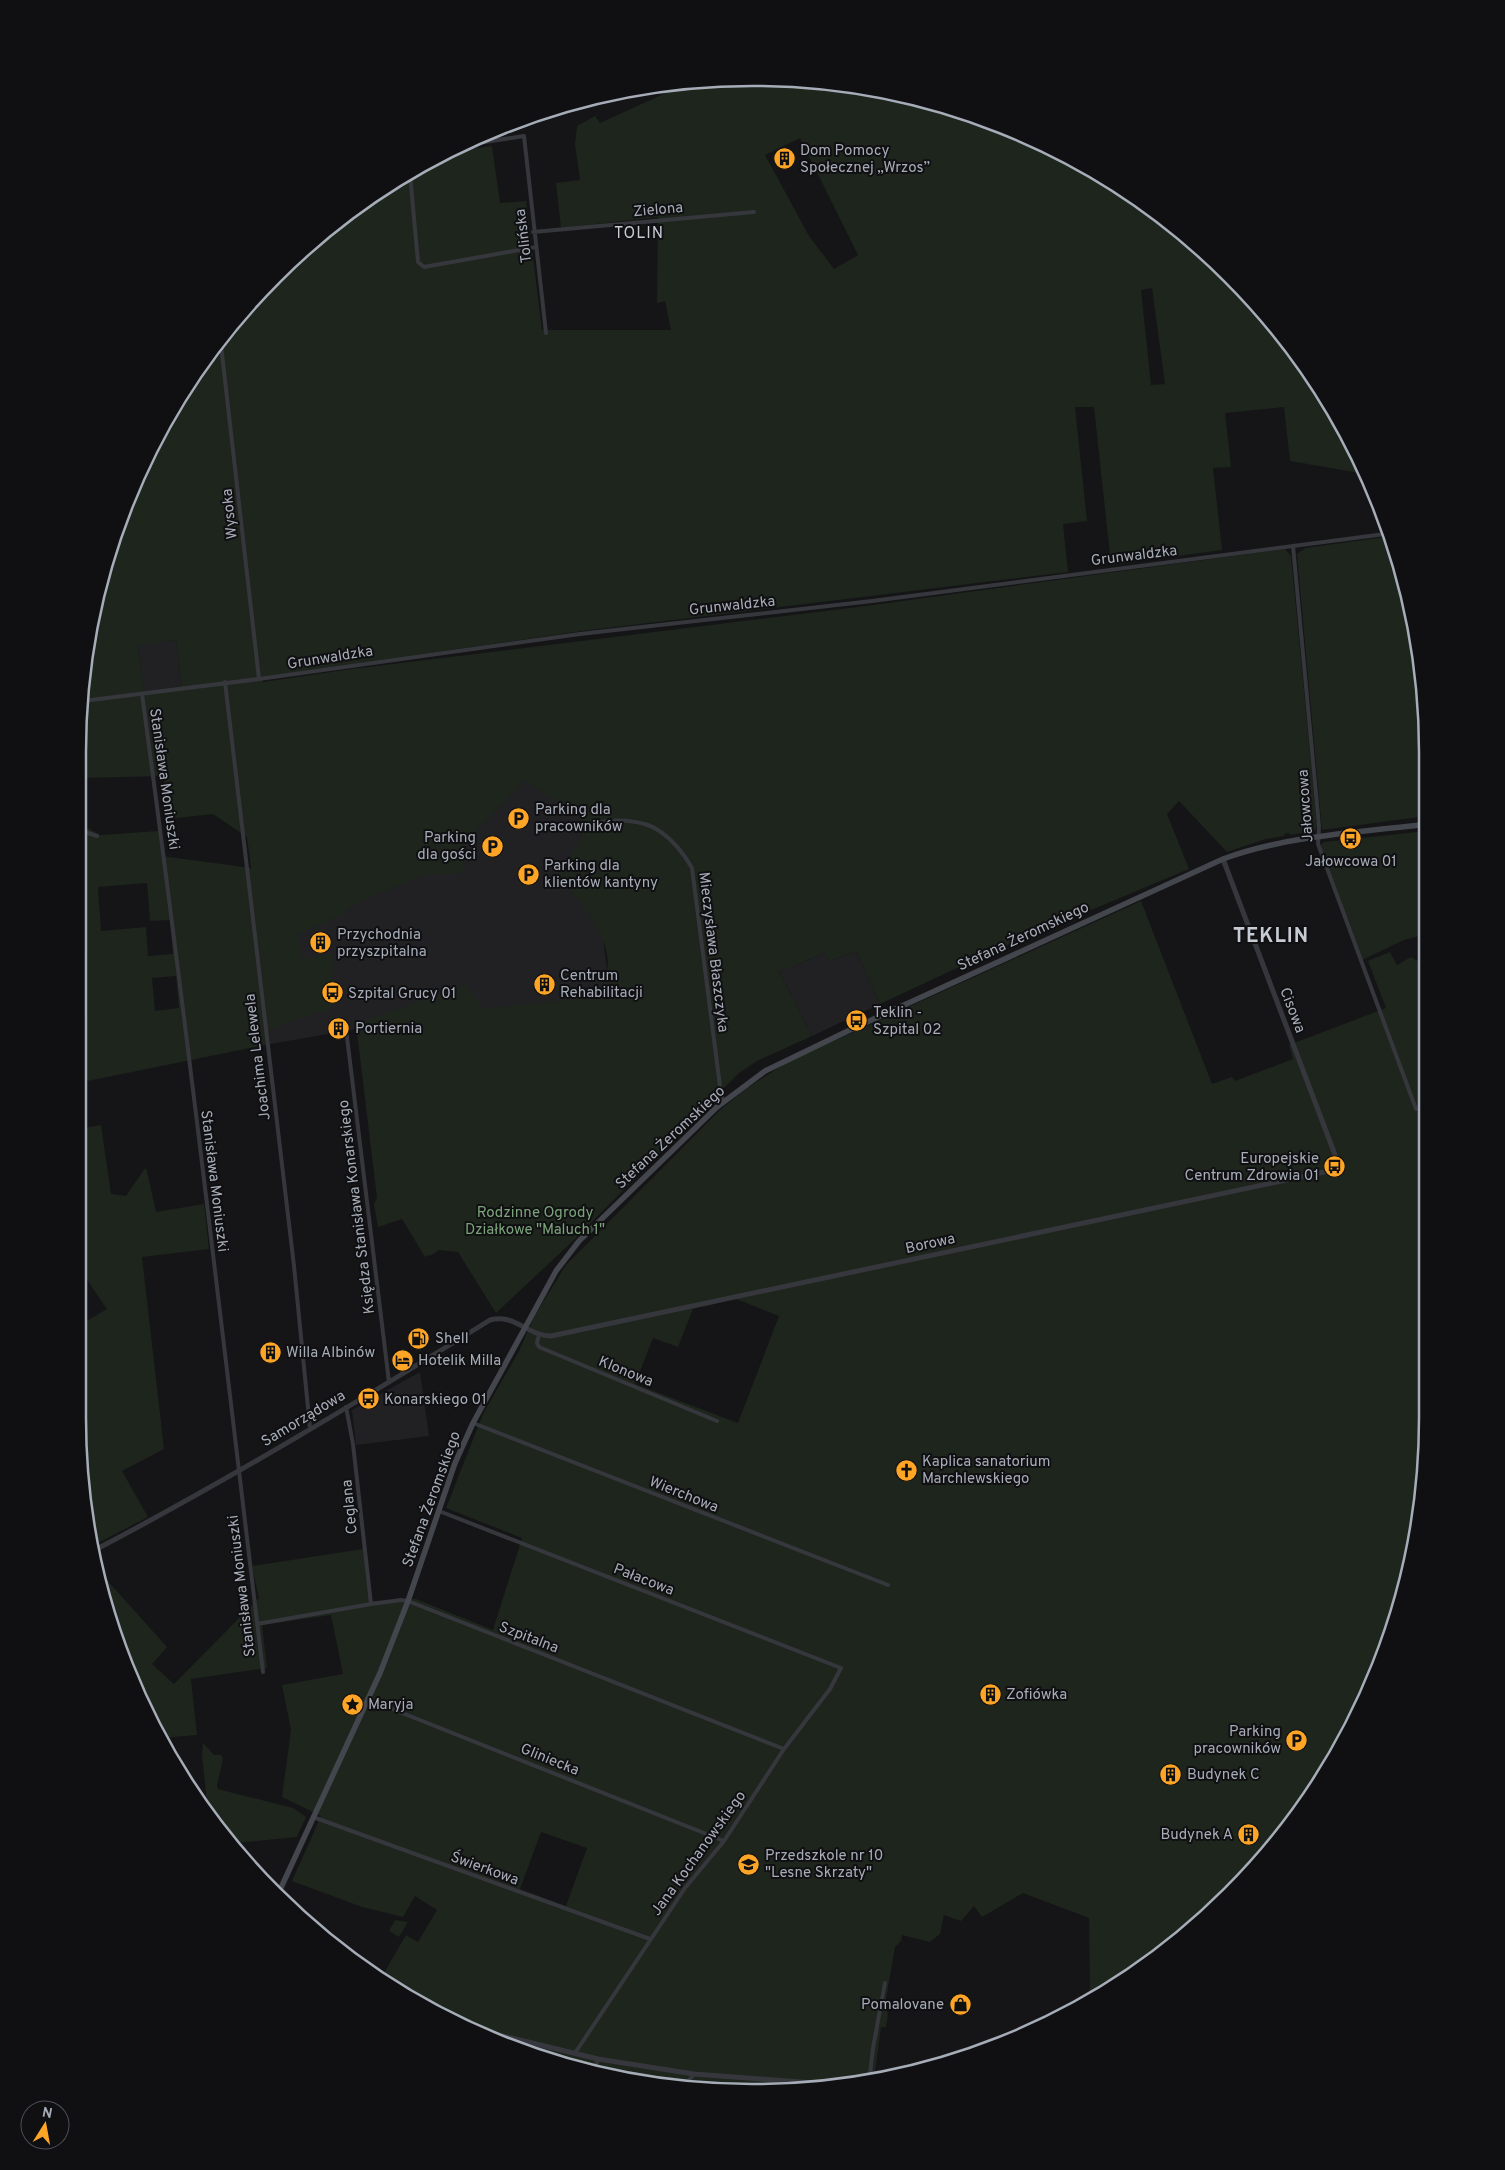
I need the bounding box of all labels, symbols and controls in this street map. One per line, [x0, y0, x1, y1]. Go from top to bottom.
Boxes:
place label: Dom Pomocy Społecznej „Wrzos” [800, 142, 930, 178]
building icon: Dom Pomocy Społecznej „Wrzos” [772, 147, 796, 171]
street label: Zielona [632, 199, 684, 222]
street label: Tolińska [512, 208, 537, 264]
district label: TOLIN [614, 224, 664, 244]
street label: Wysoka [218, 488, 243, 540]
street label: Grunwaldzka [1090, 542, 1178, 571]
street label: Grunwaldzka [688, 593, 776, 620]
street label: Grunwaldzka [286, 642, 375, 675]
street label: Stanisława Moniuszki [144, 707, 183, 851]
street label: Jałowcowa [1294, 769, 1319, 843]
place label: Parking dla pracowników [535, 801, 623, 837]
parking icon: Parking dla pracowników [507, 806, 531, 830]
bus stop icon: Jałowcowa 01 [1339, 826, 1363, 850]
place label: Parking dla gości [417, 829, 476, 865]
parking icon: Parking dla gości [480, 834, 504, 858]
place label: Jałowcowa 01 [1305, 853, 1397, 872]
place label: Parking dla klientów kantyny [544, 857, 658, 893]
parking icon: Parking dla klientów kantyny [516, 862, 540, 886]
street label: Mieczysława Błaszczyka [693, 871, 732, 1034]
street label: Stefana Żeromskiego [954, 898, 1093, 976]
district label: TEKLIN [1233, 924, 1309, 950]
place label: Przychodnia przyszpitalna [337, 926, 427, 962]
building icon: Przychodnia przyszpitalna [309, 931, 333, 955]
place label: Centrum Rehabilitacji [560, 967, 643, 1003]
building icon: Centrum Rehabilitacji [532, 972, 556, 996]
bus stop icon: Szpital Grucy 01 [320, 981, 344, 1005]
place label: Szpital Grucy 01 [348, 985, 456, 1004]
street label: Cisowa [1274, 985, 1309, 1036]
street label: Joachima Lelewela [241, 992, 276, 1121]
place label: Teklin - Szpital 02 [873, 1004, 942, 1040]
bus stop icon: Teklin - Szpital 02 [845, 1009, 869, 1033]
building icon: Portiernia [327, 1016, 351, 1040]
place label: Portiernia [355, 1020, 422, 1039]
street label: Stefana Żeromskiego [612, 1082, 730, 1194]
street label: Księdza Stanisława Konarskiego [335, 1099, 380, 1315]
street label: Stanisława Moniuszki [195, 1109, 232, 1253]
place label: Europejskie Centrum Zdrowia 01 [1185, 1150, 1319, 1186]
bus stop icon: Europejskie Centrum Zdrowia 01 [1323, 1155, 1347, 1179]
park label: Rodzinne Ogrody Działkowe "Maluch 1" [465, 1204, 605, 1240]
street label: Borowa [904, 1230, 957, 1259]
fuel station icon: Shell [407, 1326, 431, 1350]
place label: Shell [435, 1330, 469, 1349]
building icon: Willa Albinów [258, 1340, 282, 1364]
place label: Willa Albinów [286, 1344, 375, 1363]
hotel icon: Hotelik Milla [390, 1348, 414, 1372]
place label: Hotelik Milla [418, 1352, 501, 1371]
street label: Klonowa [595, 1353, 656, 1392]
street label: Samorządowa [258, 1387, 349, 1452]
bus stop icon: Konarskiego 01 [356, 1387, 380, 1411]
place label: Konarskiego 01 [384, 1391, 487, 1410]
street label: Stefana Żeromskiego [398, 1429, 466, 1570]
place label: Kaplica sanatorium Marchlewskiego [922, 1453, 1051, 1489]
church icon: Kaplica sanatorium Marchlewskiego [894, 1458, 918, 1482]
street label: Wierchowa [646, 1473, 721, 1518]
street label: Ceglana [338, 1479, 363, 1535]
street label: Stanisława Moniuszki [224, 1514, 261, 1658]
street label: Pałacowa [610, 1560, 676, 1601]
street label: Szpitalna [496, 1618, 561, 1658]
building icon: Zofiówka [978, 1682, 1002, 1706]
place label: Zofiówka [1006, 1686, 1067, 1705]
place icon: Maryja [340, 1692, 364, 1716]
place label: Maryja [368, 1696, 413, 1715]
place label: Parking pracowników [1194, 1723, 1281, 1759]
parking icon: Parking pracowników [1285, 1728, 1309, 1752]
street label: Gliniecka [517, 1740, 582, 1781]
building icon: Budynek C [1159, 1762, 1183, 1786]
place label: Budynek C [1187, 1766, 1260, 1785]
street label: Jana Kochanowskiego [647, 1788, 751, 1920]
building icon: Budynek A [1237, 1822, 1261, 1846]
place label: Budynek A [1160, 1826, 1233, 1845]
street label: Świerkowa [448, 1846, 522, 1891]
place label: Przedszkole nr 10 "Lesne Skrzaty" [765, 1847, 883, 1883]
school or university icon: Przedszkole nr 10 "Lesne Skrzaty" [737, 1852, 761, 1876]
shop icon: Pomalovane [948, 1992, 972, 2016]
place label: Pomalovane [861, 1996, 944, 2015]
north arrow [20, 2100, 70, 2150]
text: N [41, 2104, 54, 2123]

